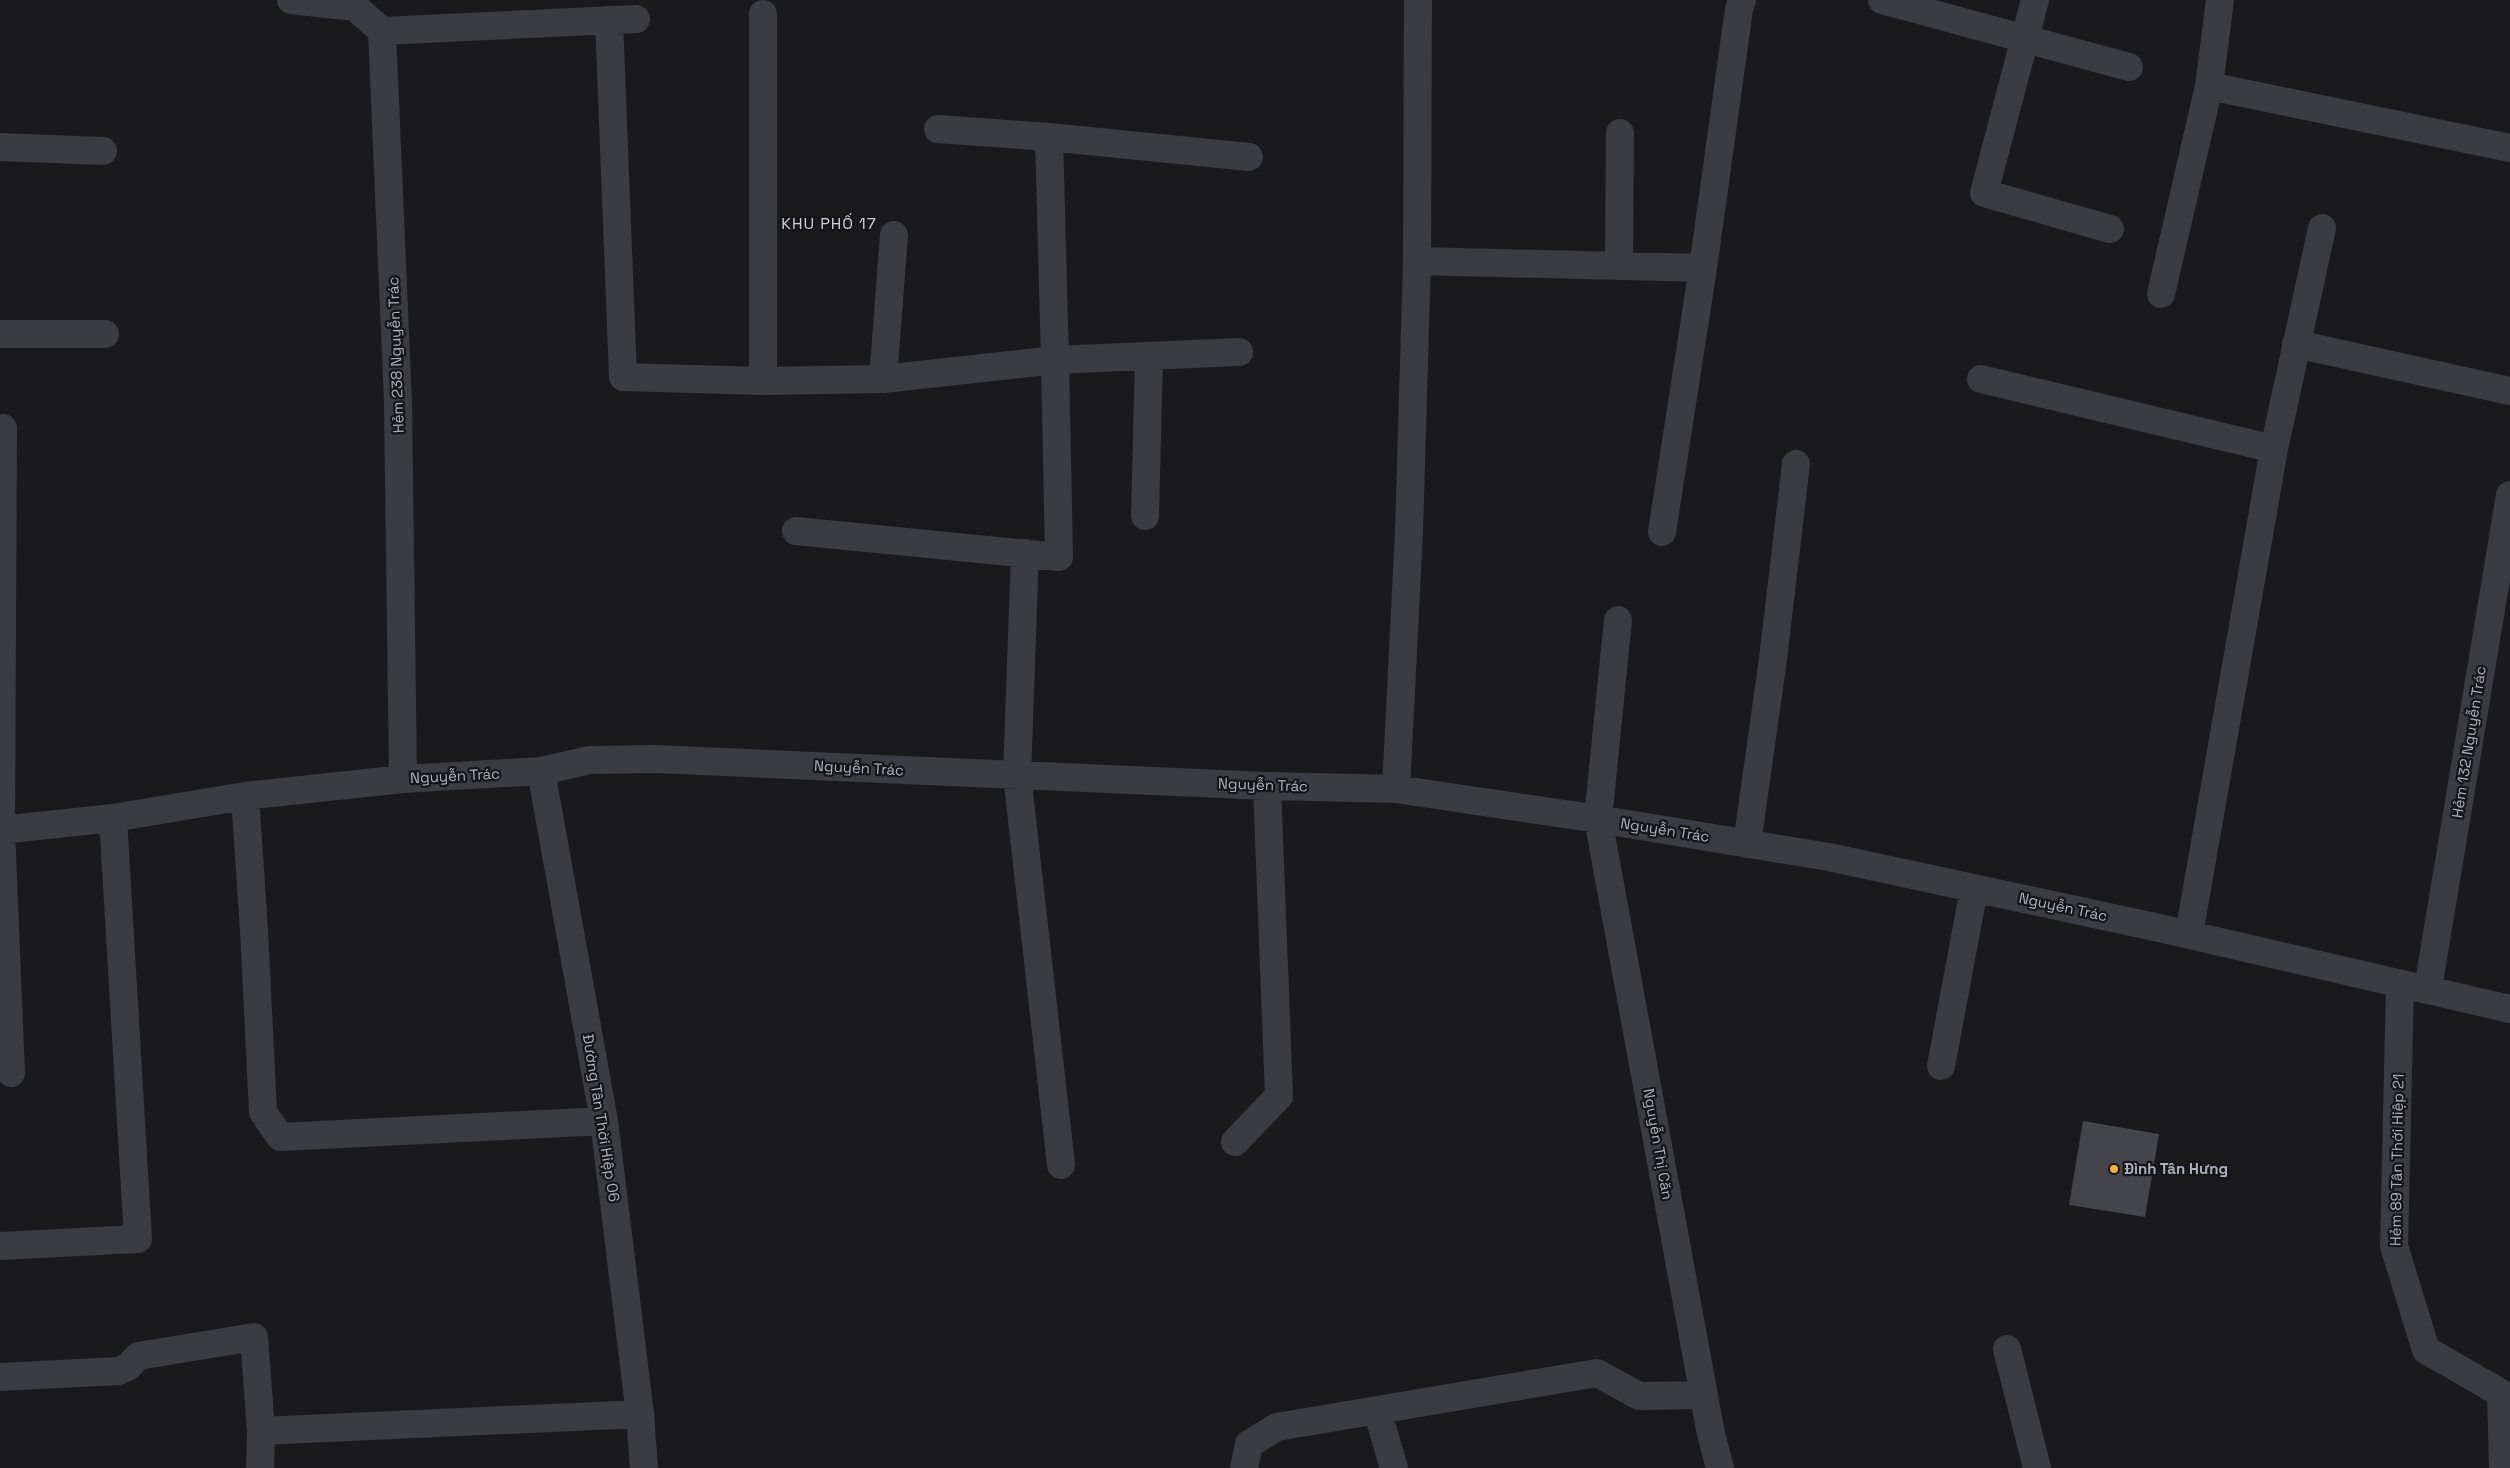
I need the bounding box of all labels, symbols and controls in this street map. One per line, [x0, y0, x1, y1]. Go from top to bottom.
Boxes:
district label: KHU PHỐ 17 [781, 213, 877, 234]
street label: Hẻm 238 Nguyễn Trác [383, 276, 408, 434]
street label: Hẻm 132 Nguyễn Trác [2447, 665, 2490, 819]
street label: Nguyễn Trác [814, 756, 904, 779]
street label: Nguyễn Trác [410, 764, 500, 787]
street label: Nguyễn Trác [1218, 773, 1308, 796]
street label: Nguyễn Trác [1619, 813, 1711, 846]
street label: Nguyễn Trác [2017, 888, 2109, 925]
street label: Đường Tân Thời Hiệp 06 [579, 1033, 624, 1203]
street label: Hẻm 89 Tân Thới Hiệp 21 [2385, 1074, 2408, 1246]
street label: Nguyễn Thị Căn [1639, 1087, 1678, 1201]
place label: Đình Tân Hưng [2124, 1159, 2228, 1178]
marker: Đình Tân Hưng [2108, 1163, 2120, 1175]

